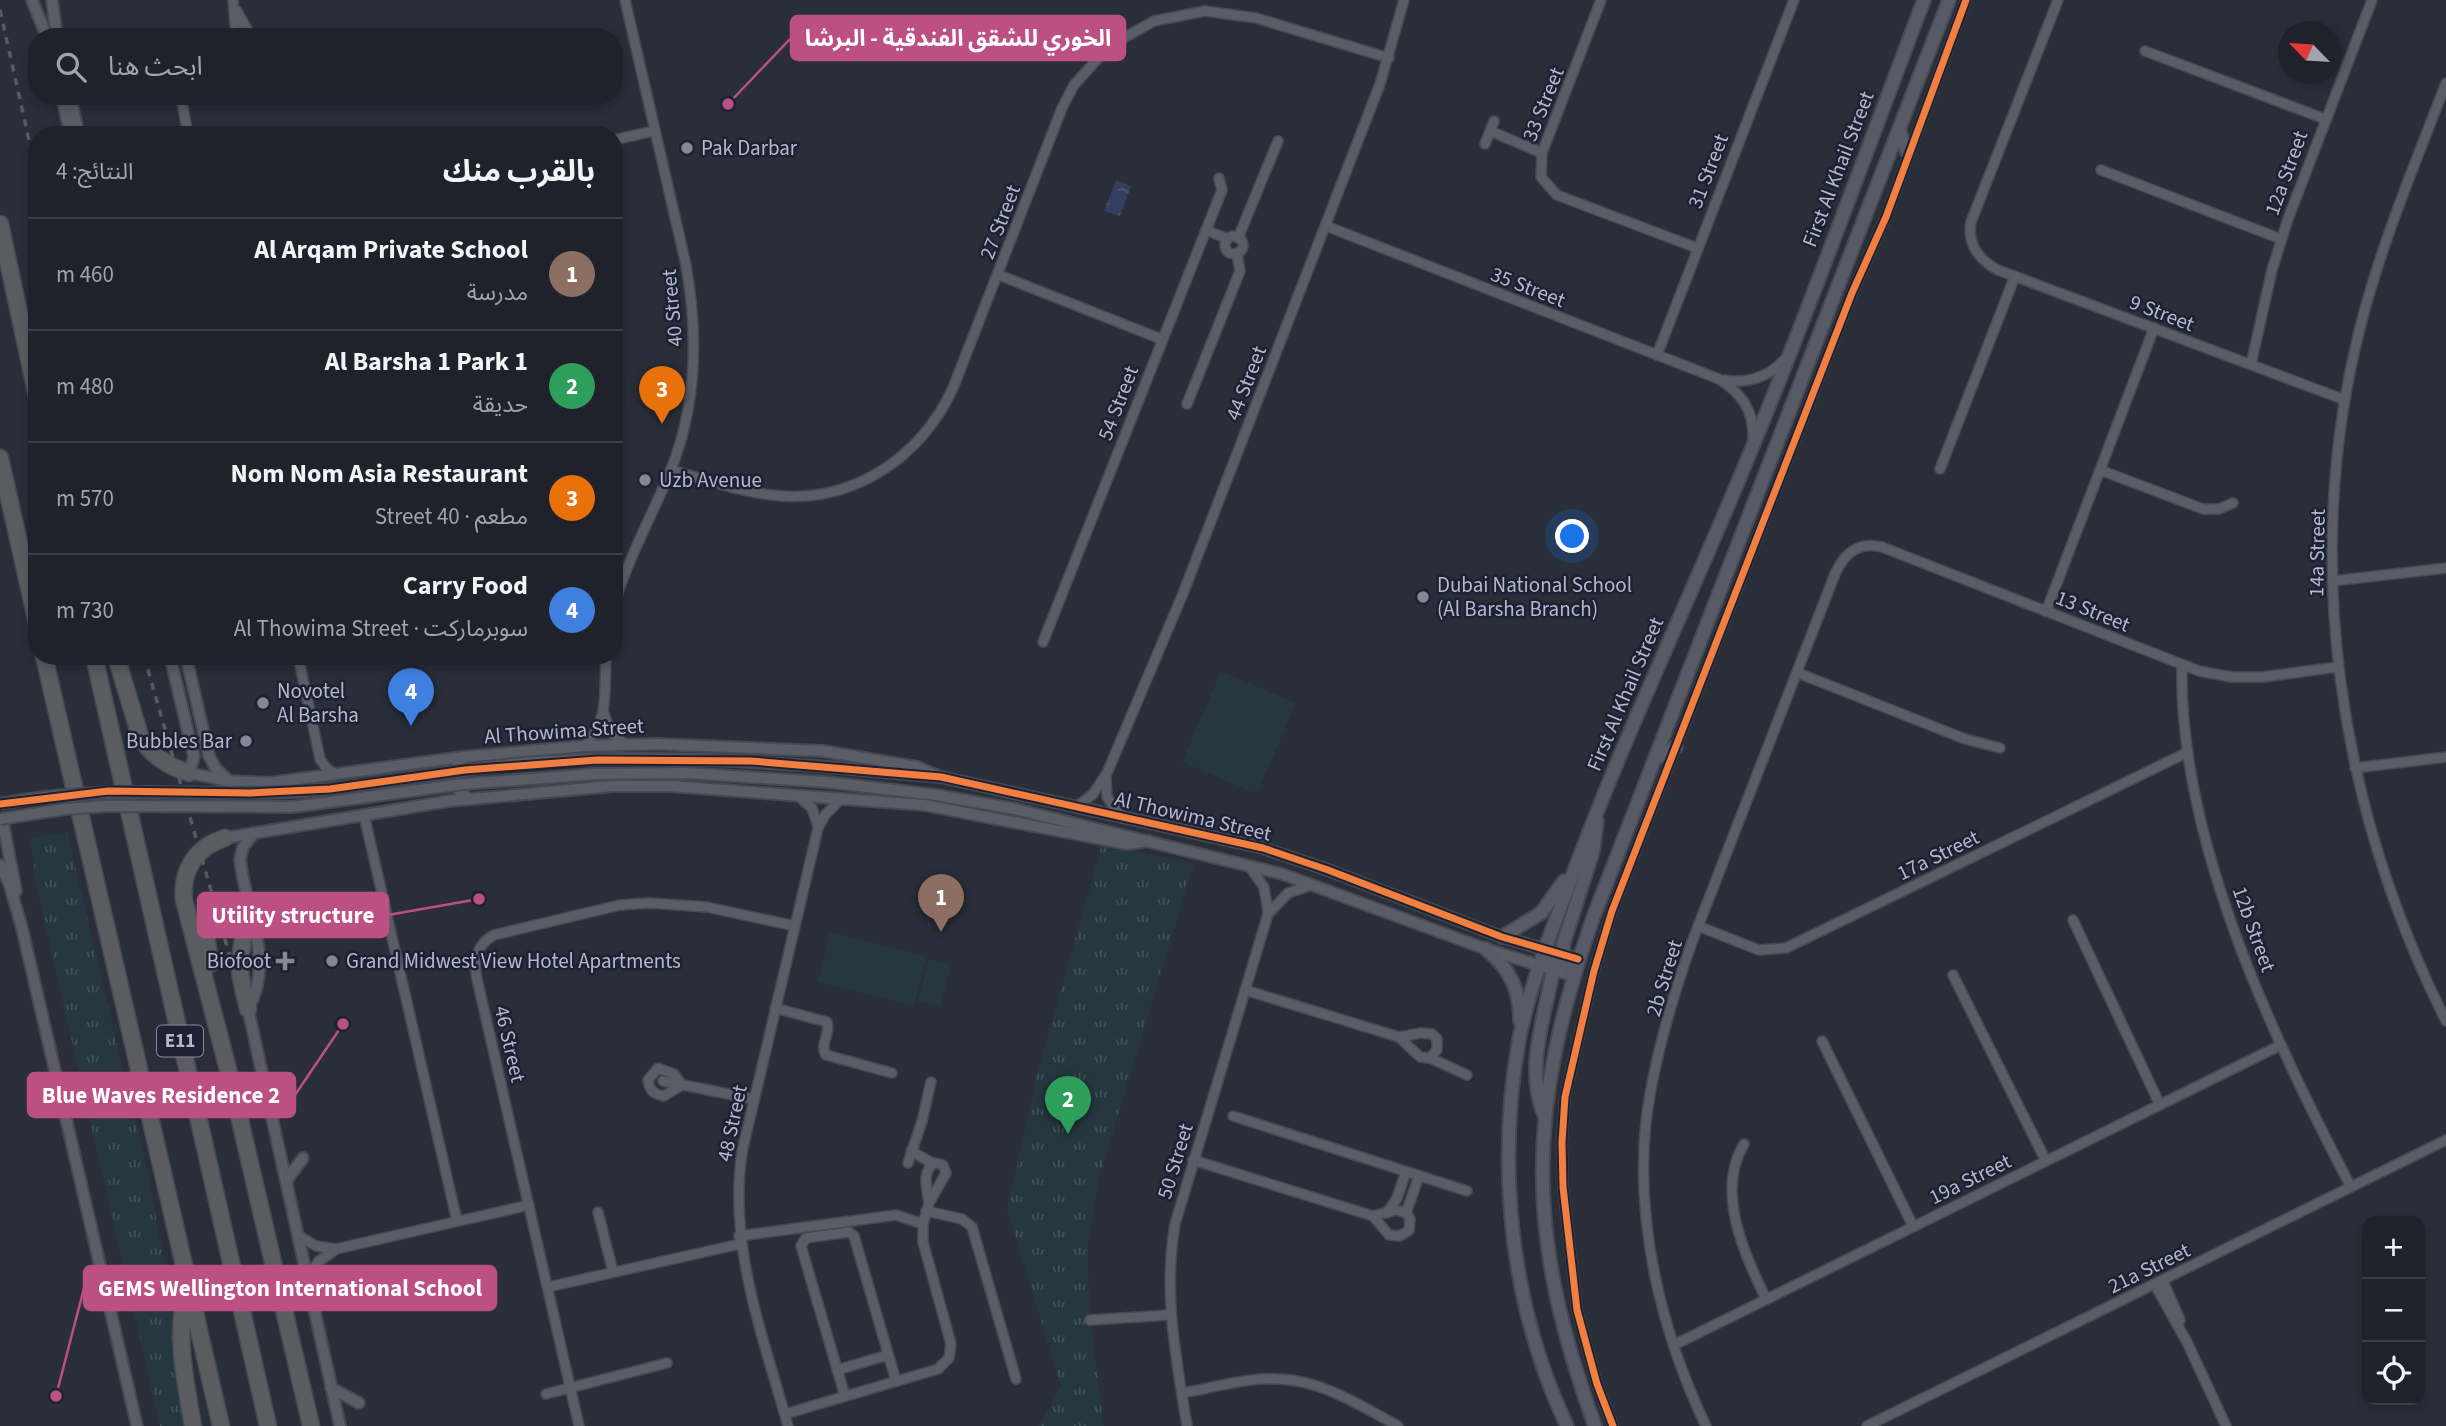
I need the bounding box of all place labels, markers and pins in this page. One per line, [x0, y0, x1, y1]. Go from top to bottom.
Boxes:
callout: الخوري للشقق الفندقية - البرشا [791, 16, 1125, 60]
place label: Pak Darbar [701, 133, 798, 163]
marker: Pak Darbar [679, 140, 695, 156]
pin: 3 [639, 366, 685, 424]
place label: Uzb Avenue [659, 465, 762, 495]
marker: Uzb Avenue [637, 472, 653, 488]
place label: Dubai National School (Al Barsha Branch) [1437, 570, 1632, 624]
marker: Dubai National School (Al Barsha Branch) [1415, 589, 1431, 605]
pin: 4 [388, 668, 434, 726]
place label: Novotel Al Barsha [277, 676, 359, 730]
marker: Novotel Al Barsha [255, 695, 271, 711]
place label: Bubbles Bar [126, 726, 233, 756]
marker: Bubbles Bar [238, 733, 254, 749]
pin: 1 [918, 874, 964, 932]
callout: Utility structure [198, 893, 388, 937]
place label: Biofoot [207, 946, 271, 976]
place label: Grand Midwest View Hotel Apartments [346, 946, 681, 976]
marker: Biofoot [277, 953, 293, 969]
marker: Grand Midwest View Hotel Apartments [324, 953, 340, 969]
callout: Blue Waves Residence 2 [28, 1073, 295, 1117]
pin: 2 [1045, 1076, 1091, 1134]
callout: GEMS Wellington International School [84, 1266, 496, 1310]

